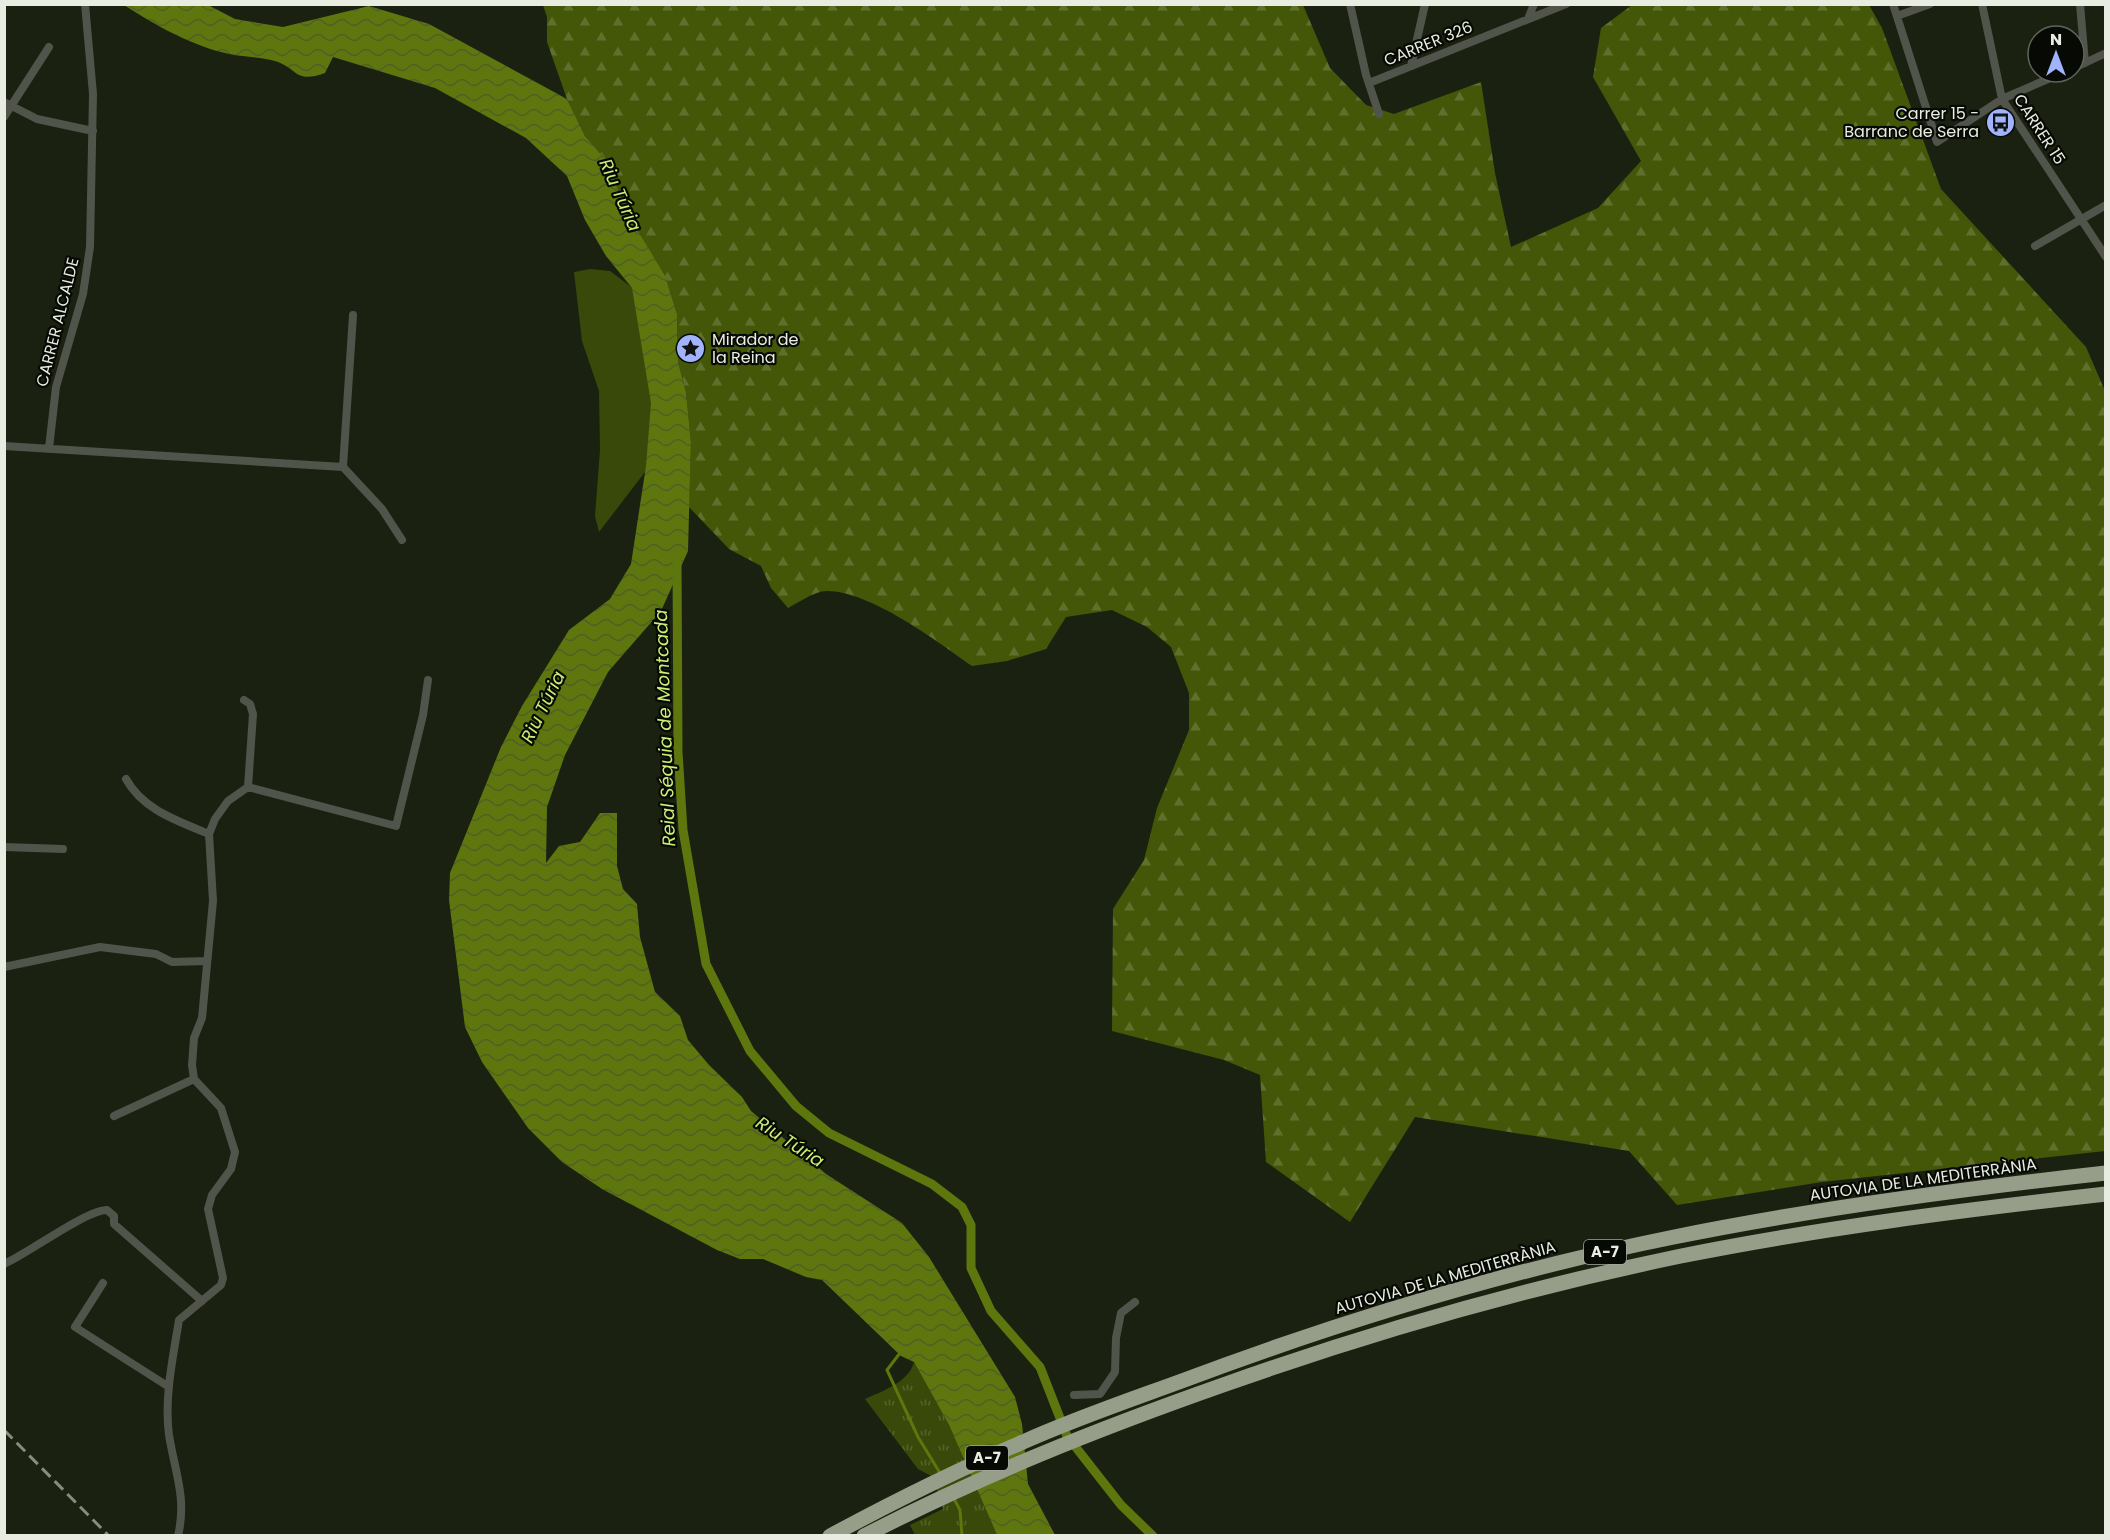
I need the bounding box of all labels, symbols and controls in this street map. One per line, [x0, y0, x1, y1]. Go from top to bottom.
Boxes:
street label: CARRER 326 [1380, 15, 1476, 72]
north arrow [2026, 24, 2086, 84]
text: N [2050, 28, 2062, 51]
street label: CARRER 15 [2008, 89, 2071, 169]
place label: Carrer 15 - Barranc de Serra [1844, 102, 1979, 143]
bus stop icon: Carrer 15 - Barranc de Serra [1984, 106, 2016, 138]
water label: Riu Túria [593, 155, 648, 235]
street label: CARRER ALCALDE [30, 255, 85, 389]
place label: Mirador de la Reina [712, 328, 799, 369]
place icon: Mirador de la Reina [675, 332, 707, 364]
water label: Reial Séquia de Montcada [648, 609, 681, 847]
water label: Riu Túria [514, 667, 571, 747]
water label: Riu Túria [751, 1110, 829, 1173]
street label: AUTOVIA DE LA MEDITERRÀNIA [1808, 1152, 2038, 1207]
street label: AUTOVIA DE LA MEDITERRÀNIA [1332, 1235, 1558, 1320]
road number: A-7 [1584, 1240, 1626, 1264]
road number: A-7 [966, 1446, 1008, 1470]

